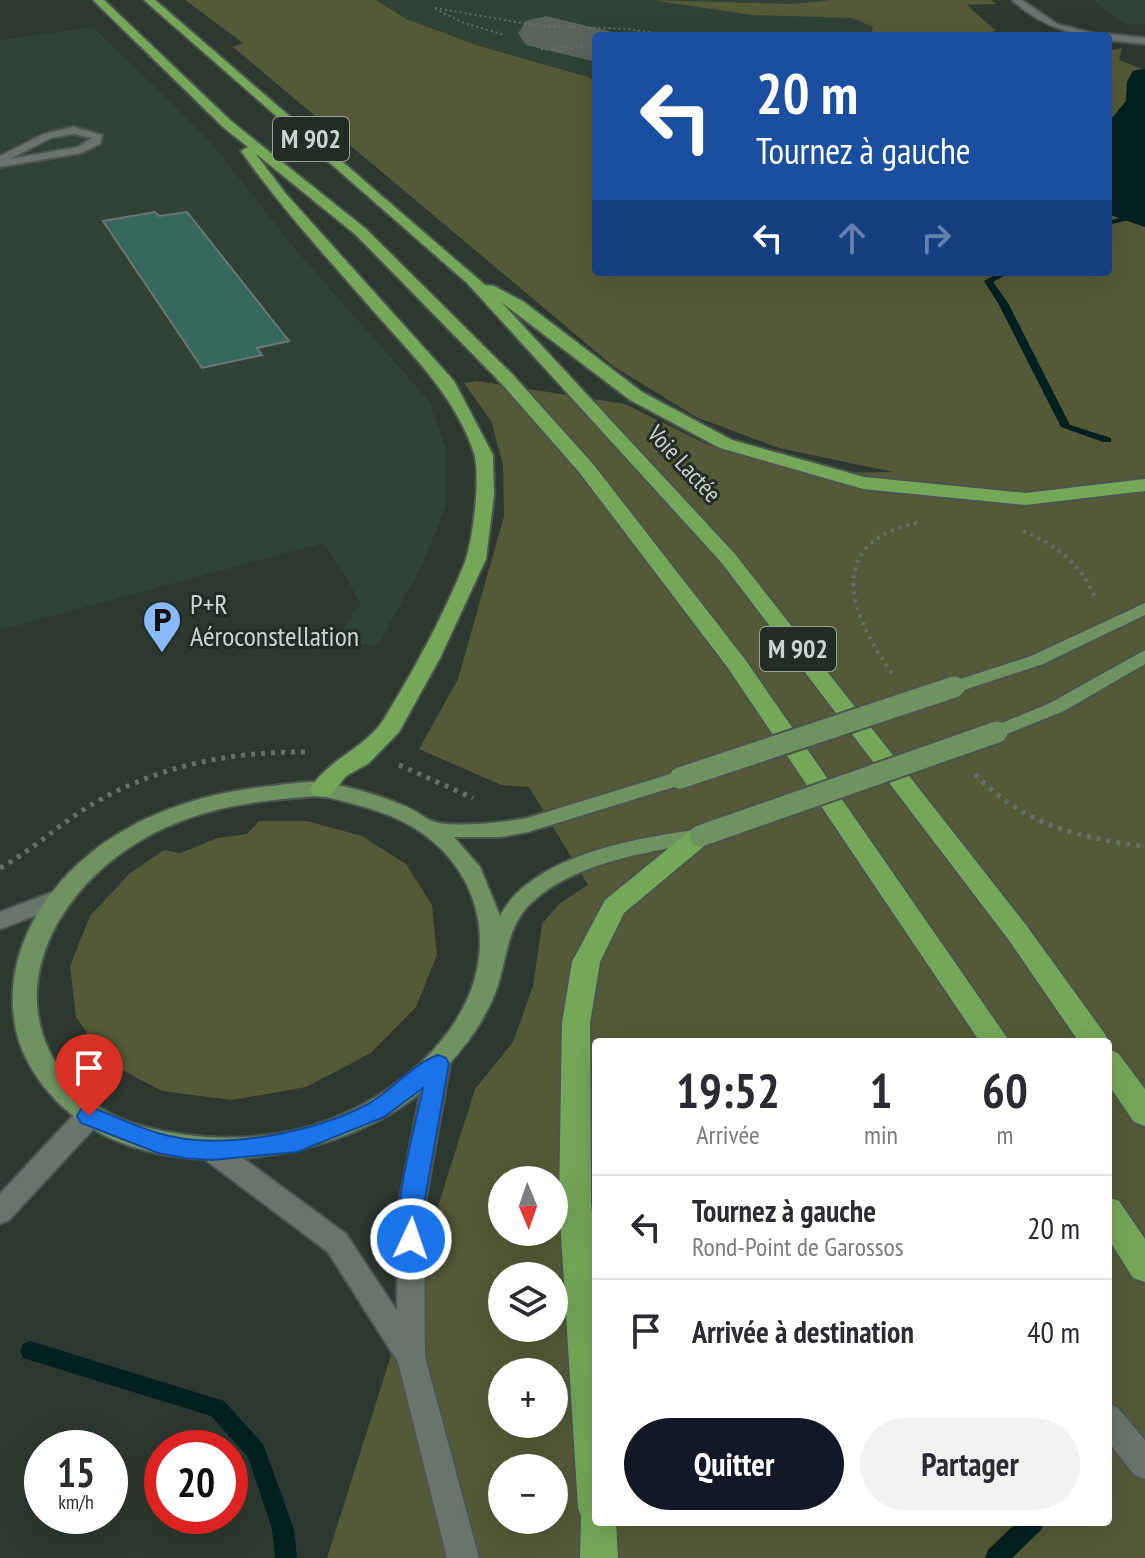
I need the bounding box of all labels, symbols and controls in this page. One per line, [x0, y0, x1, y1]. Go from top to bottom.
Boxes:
text: 20 m [756, 57, 858, 129]
icon: left [624, 64, 728, 168]
road number: M 902 [273, 117, 349, 161]
text: Tournez à gauche [756, 127, 971, 174]
icon: left [746, 216, 790, 260]
icon: ahead [830, 216, 874, 260]
icon: right [914, 216, 958, 260]
street label: Voie Lactée [640, 418, 728, 509]
place label: P+R Aéroconstellation [190, 585, 359, 654]
parking icon: P+R Aéroconstellation [141, 599, 183, 654]
road number: M 902 [760, 627, 836, 671]
pin [55, 1034, 123, 1116]
icon: arrive [67, 1046, 111, 1090]
text: 19:52 [676, 1059, 780, 1121]
text: 1 [869, 1059, 892, 1121]
text: 60 [982, 1059, 1028, 1121]
text: Arrivée [696, 1118, 760, 1151]
text: min [864, 1118, 898, 1151]
text: m [996, 1118, 1013, 1151]
north arrow [488, 1166, 568, 1246]
map controls [488, 1166, 568, 1534]
text: Tournez à gauche [692, 1191, 876, 1230]
position arrow [369, 1197, 453, 1281]
icon: left [624, 1205, 668, 1249]
text: 20 m [1027, 1208, 1080, 1247]
text: Rond-Point de Garossos [692, 1230, 904, 1263]
button: layers [488, 1262, 568, 1342]
icon: arrive [624, 1309, 668, 1353]
text: Arrivée à destination [692, 1312, 914, 1351]
text: 40 m [1027, 1312, 1080, 1351]
button: + [488, 1358, 568, 1438]
button: Quitter [624, 1418, 844, 1510]
button: Partager [860, 1418, 1080, 1510]
speed limit sign: 20 [144, 1430, 248, 1534]
text: 15 [57, 1446, 95, 1498]
button: − [488, 1454, 568, 1534]
text: km/h [58, 1489, 94, 1515]

